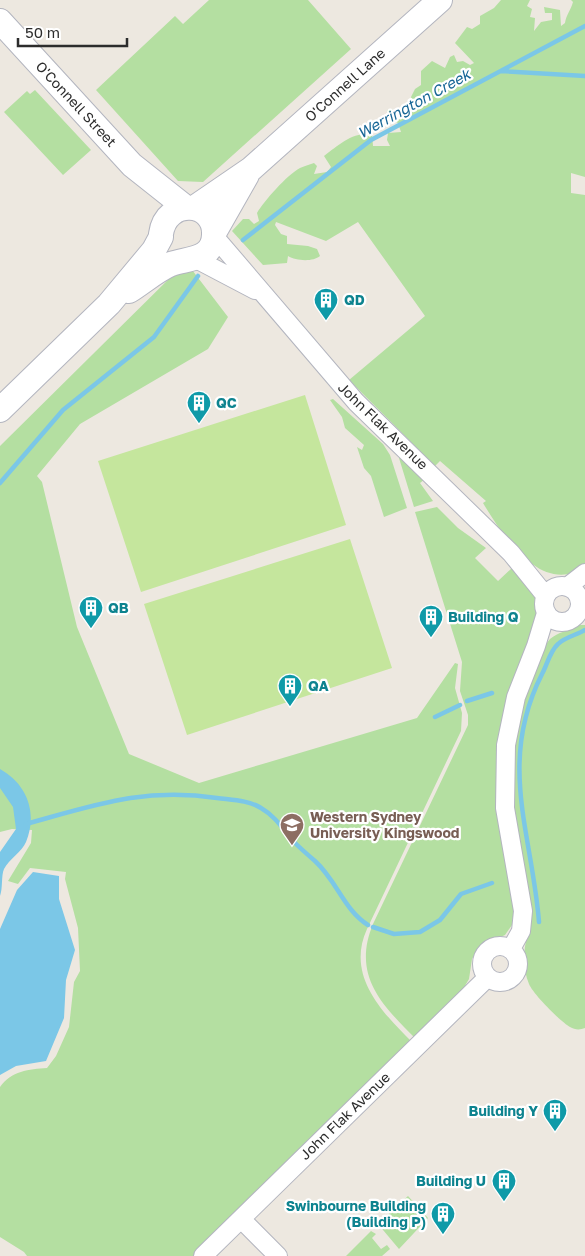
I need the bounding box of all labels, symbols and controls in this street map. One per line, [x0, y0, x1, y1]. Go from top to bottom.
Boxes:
scale bar [18, 15, 126, 47]
text: 50 m [25, 23, 60, 41]
street label: O'Connell Lane [301, 44, 388, 125]
street label: O'Connell Street [32, 57, 120, 150]
water label: Werrington Creek [354, 64, 475, 143]
building icon: QD [313, 287, 339, 321]
place label: QD [344, 291, 365, 308]
street label: John Flak Avenue [335, 378, 432, 473]
building icon: QC [186, 390, 212, 424]
place label: QC [216, 394, 237, 411]
building icon: QB [78, 595, 104, 629]
place label: QB [108, 599, 129, 616]
building icon: Building Q [418, 604, 444, 638]
place label: Building Q [448, 608, 519, 625]
building icon: QA [277, 673, 303, 707]
place label: QA [308, 677, 329, 694]
place label: Western Sydney University Kingswood [310, 808, 459, 841]
school or university icon: Western Sydney University Kingswood [279, 812, 305, 846]
street label: John Flak Avenue [296, 1068, 393, 1163]
building icon: Building Y [542, 1098, 568, 1132]
place label: Building Y [469, 1102, 538, 1119]
building icon: Building U [491, 1168, 517, 1202]
place label: Building U [416, 1172, 486, 1189]
place label: Swinbourne Building (Building P) [286, 1197, 426, 1230]
building icon: Swinbourne Building (Building P) [430, 1201, 456, 1235]

